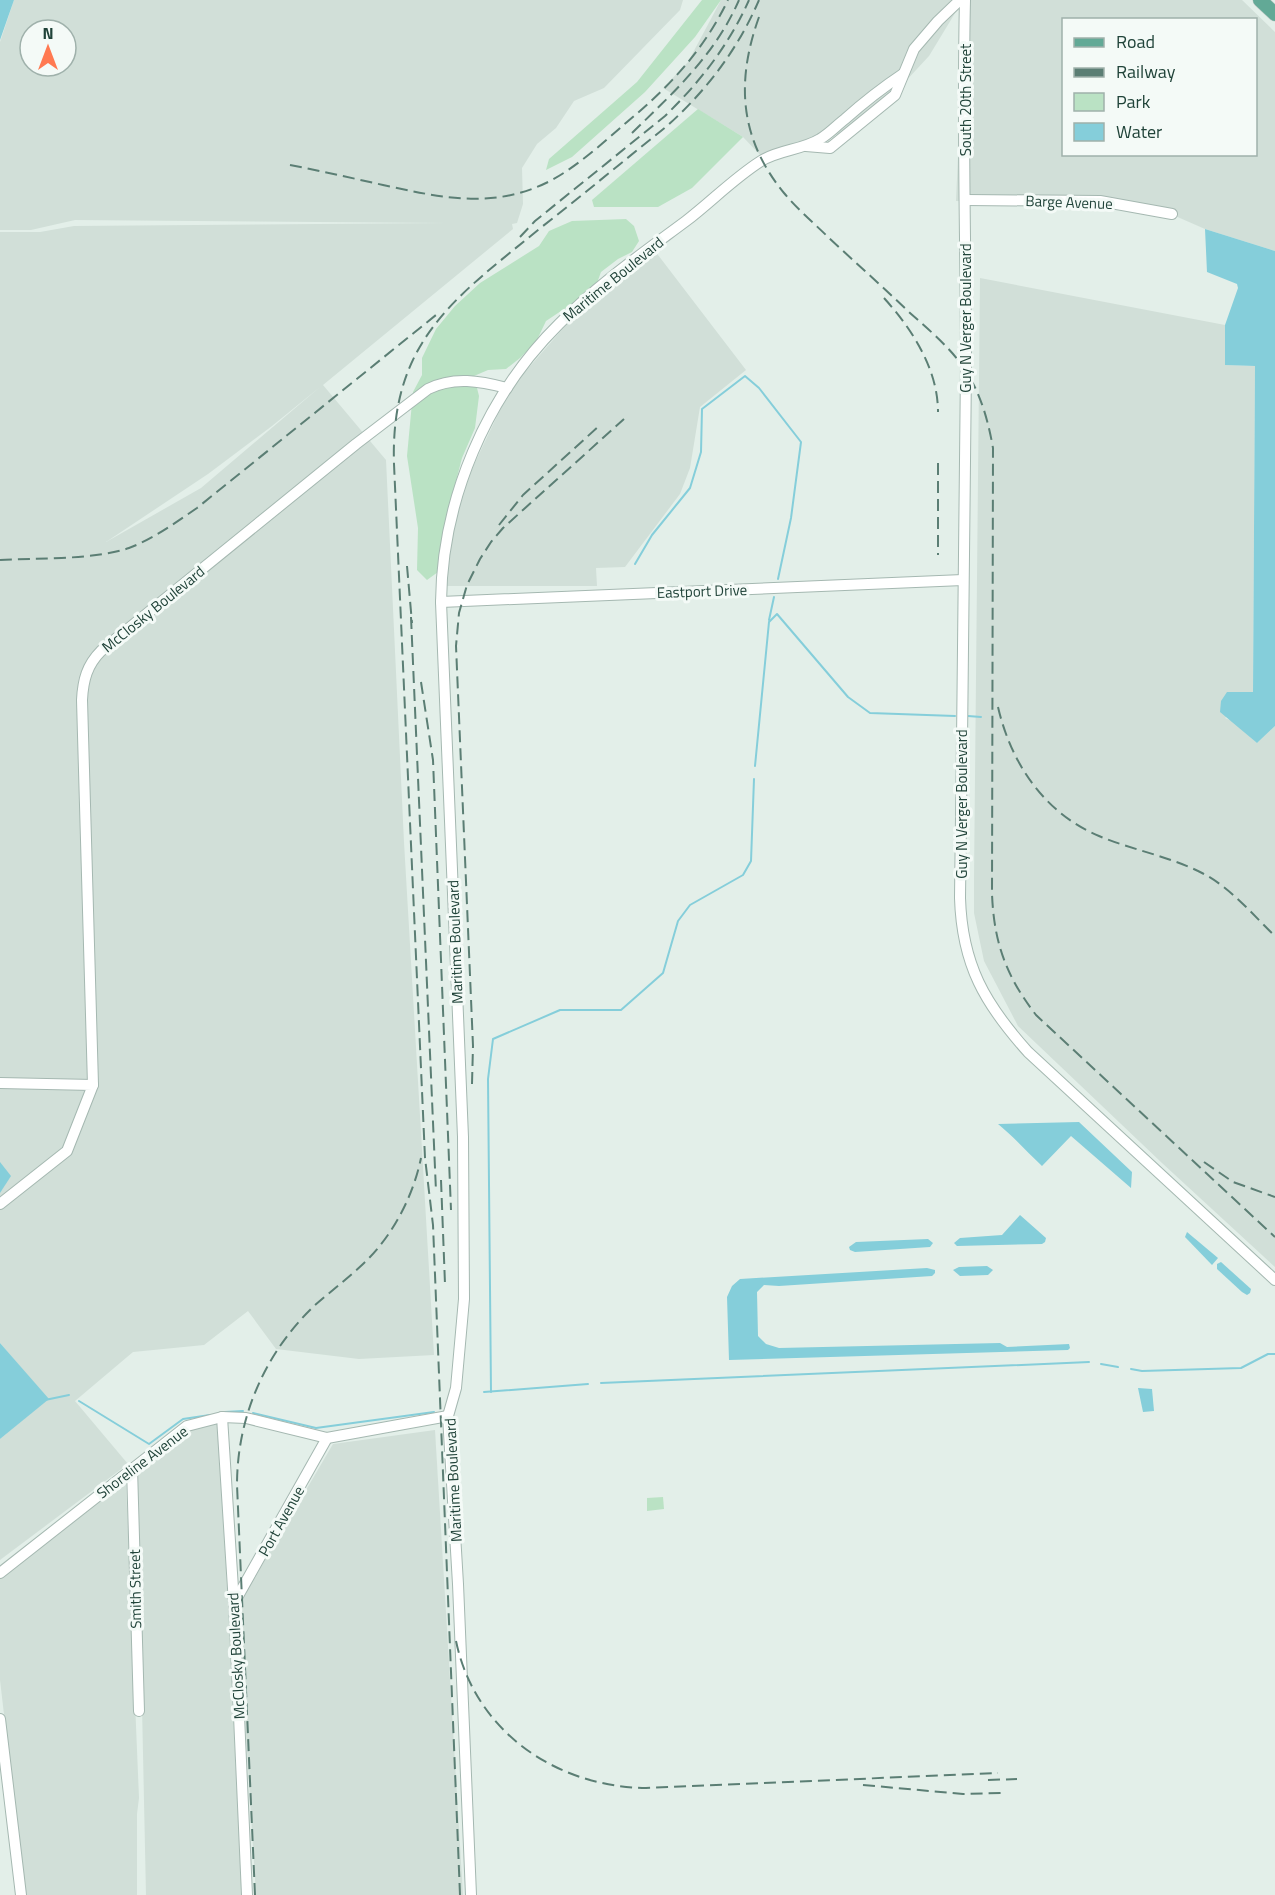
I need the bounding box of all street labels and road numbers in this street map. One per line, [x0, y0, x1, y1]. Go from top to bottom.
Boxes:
street label: South 20th Street [954, 43, 977, 156]
street label: Barge Avenue [1025, 189, 1113, 215]
street label: Maritime Boulevard [558, 231, 668, 327]
street label: Guy N Verger Boulevard [954, 243, 977, 393]
street label: McClosky Boulevard [96, 560, 210, 658]
street label: Eastport Drive [656, 578, 748, 604]
street label: Guy N Verger Boulevard [950, 729, 973, 879]
street label: Maritime Boulevard [441, 880, 469, 1004]
street label: Maritime Boulevard [438, 1417, 468, 1543]
street label: Shoreline Avenue [91, 1420, 193, 1504]
street label: Port Avenue [252, 1482, 310, 1560]
street label: Smith Street [123, 1548, 147, 1629]
street label: McClosky Boulevard [221, 1592, 251, 1720]

